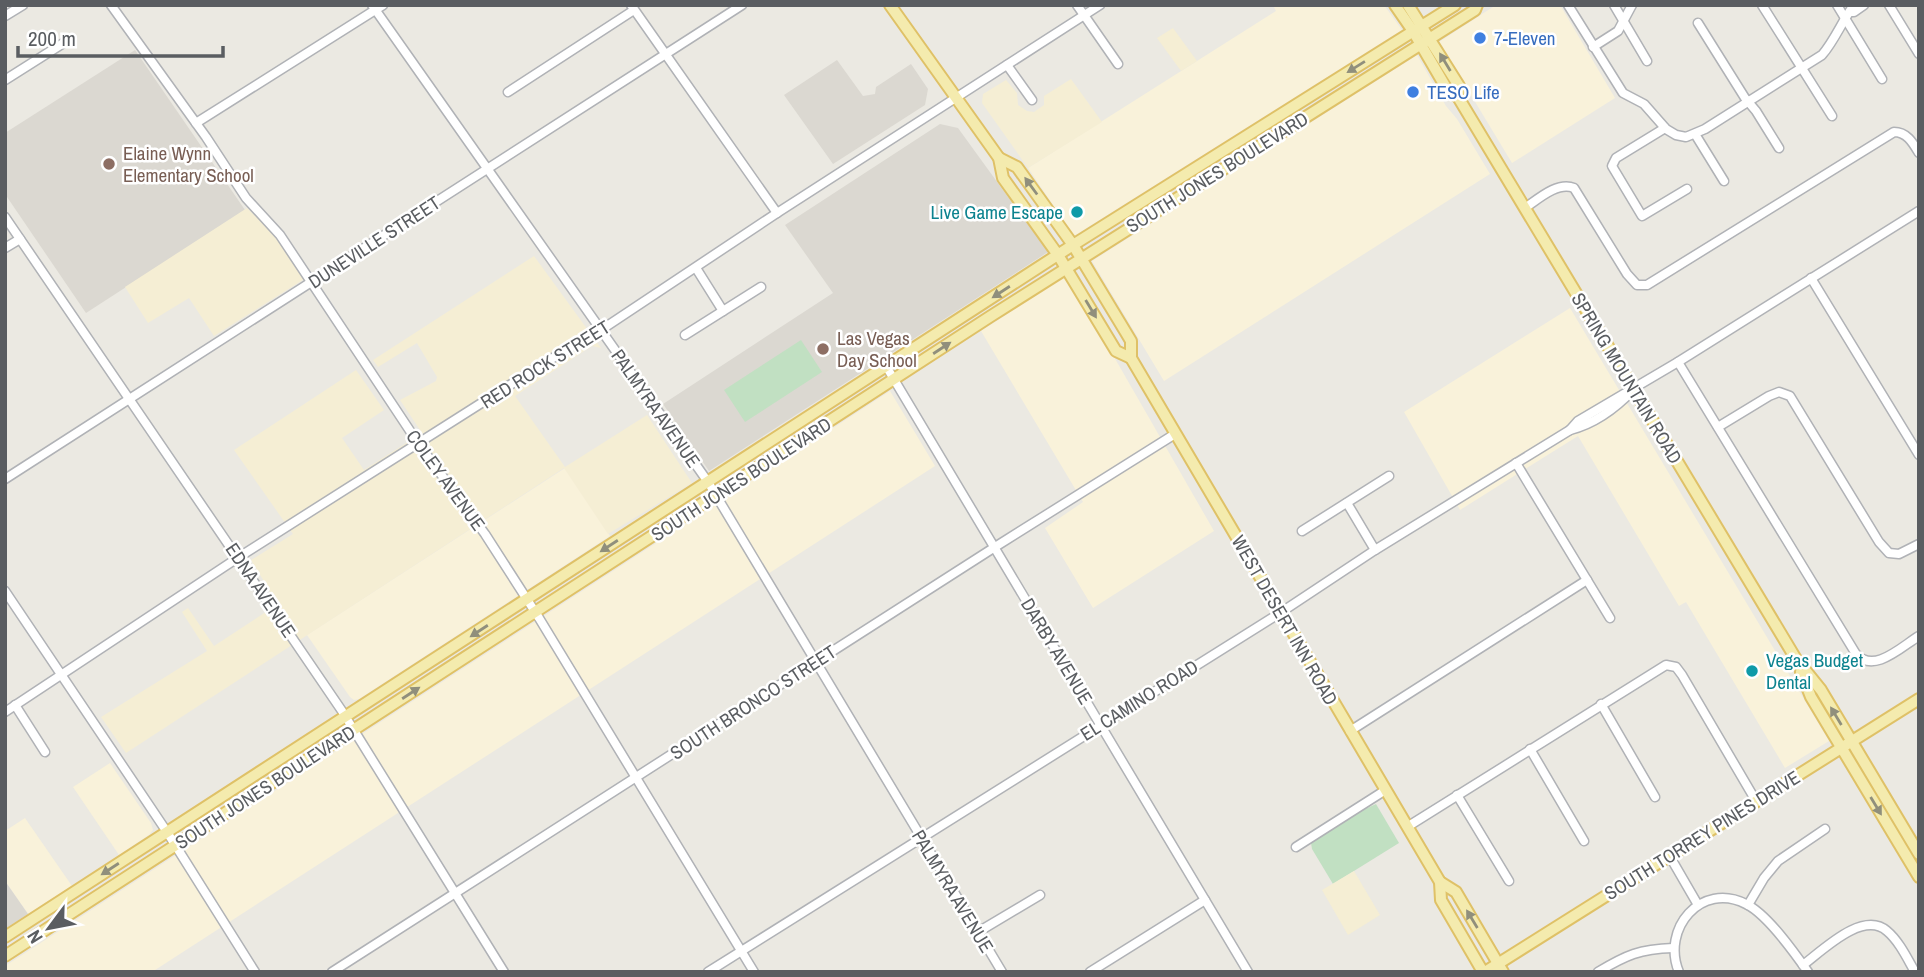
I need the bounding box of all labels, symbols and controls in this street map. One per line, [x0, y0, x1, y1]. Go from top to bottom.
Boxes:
scale bar [18, 14, 222, 58]
text: 200 m [28, 24, 76, 53]
place label: 7-Eleven [1494, 25, 1555, 51]
marker: 7-Eleven [1472, 30, 1488, 46]
one-way arrow [1438, 53, 1451, 72]
one-way arrow [1346, 61, 1365, 74]
place label: TESO Life [1427, 79, 1500, 105]
marker: TESO Life [1405, 84, 1421, 100]
street label: SOUTH JONES BOULEVARD [1121, 105, 1313, 239]
place label: Elaine Wynn Elementary School [123, 140, 254, 188]
marker: Elaine Wynn Elementary School [101, 156, 117, 172]
one-way arrow [1024, 177, 1038, 195]
street label: DUNEVILLE STREET [303, 189, 445, 294]
place label: Live Game Escape [930, 199, 1063, 225]
marker: Live Game Escape [1069, 204, 1085, 220]
one-way arrow [991, 286, 1010, 299]
street label: SPRING MOUNTAIN ROAD [1566, 288, 1688, 468]
one-way arrow [1084, 300, 1097, 319]
street label: RED ROCK STREET [475, 313, 615, 414]
place label: Las Vegas Day School [837, 325, 917, 373]
marker: Las Vegas Day School [815, 341, 831, 357]
one-way arrow [933, 341, 951, 355]
street label: PALMYRA AVENUE [606, 344, 706, 472]
street label: SOUTH JONES BOULEVARD [646, 411, 836, 547]
street label: COLEY AVENUE [401, 424, 491, 536]
street label: WEST DESERT INN ROAD [1226, 530, 1344, 710]
street label: EDNA AVENUE [220, 538, 302, 642]
one-way arrow [600, 539, 619, 552]
street label: DARBY AVENUE [1015, 593, 1099, 709]
one-way arrow [469, 624, 488, 637]
street label: SOUTH BRONCO STREET [665, 638, 841, 765]
place label: Vegas Budget Dental [1766, 647, 1864, 695]
street label: EL CAMINO ROAD [1075, 653, 1203, 747]
marker: Vegas Budget Dental [1744, 663, 1760, 679]
one-way arrow [402, 686, 421, 699]
one-way arrow [1830, 706, 1842, 725]
street label: SOUTH JONES BOULEVARD [170, 719, 360, 855]
street label: SOUTH TORREY PINES DRIVE [1599, 764, 1805, 906]
one-way arrow [1870, 796, 1882, 815]
street label: PALMYRA AVENUE [906, 825, 1000, 957]
one-way arrow [100, 862, 120, 875]
north arrow [14, 893, 84, 963]
one-way arrow [1466, 910, 1478, 929]
text: N [21, 925, 49, 949]

